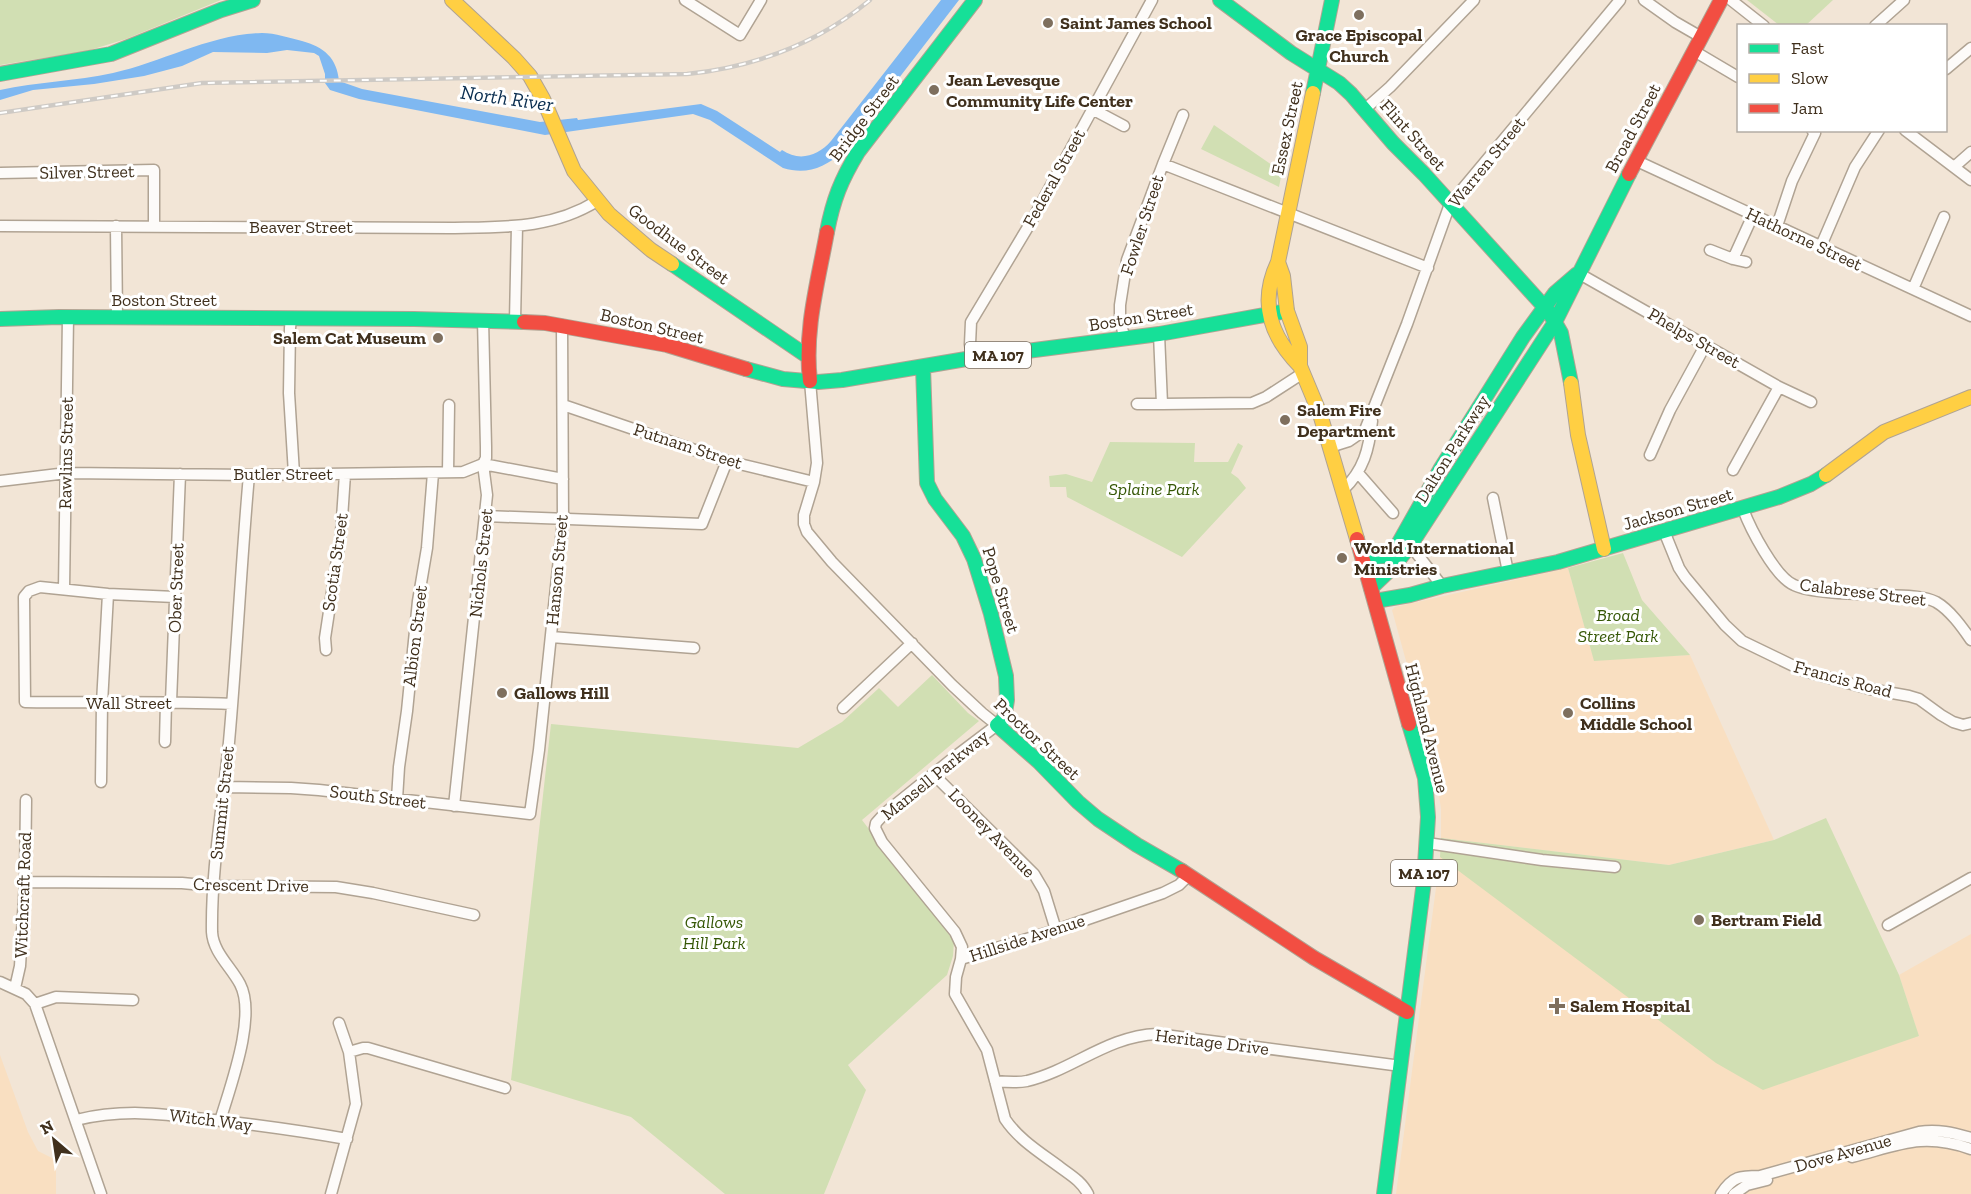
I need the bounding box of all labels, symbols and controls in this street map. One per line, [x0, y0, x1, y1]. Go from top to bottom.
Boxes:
marker: Grace Episcopal Church [1352, 8, 1366, 22]
place label: Saint James School [1060, 12, 1212, 34]
marker: Saint James School [1041, 16, 1055, 30]
place label: Grace Episcopal Church [1296, 24, 1422, 67]
legend [1737, 24, 1947, 132]
text: Fast [1791, 37, 1824, 59]
text: Slow [1791, 67, 1828, 89]
place label: Jean Levesque Community Life Center [946, 69, 1133, 112]
street label: Bridge Street [824, 70, 904, 166]
street label: Essex Street [1266, 79, 1308, 177]
street label: Broad Street [1600, 79, 1666, 176]
water label: North River [459, 80, 555, 116]
marker: Jean Levesque Community Life Center [927, 83, 941, 97]
street label: Flint Street [1375, 95, 1451, 175]
text: Jam [1791, 97, 1823, 119]
street label: Warren Street [1444, 112, 1530, 212]
street label: Federal Street [1018, 125, 1090, 231]
street label: Silver Street [39, 160, 135, 184]
street label: Fowler Street [1115, 172, 1169, 278]
street label: Goodhue Street [624, 199, 734, 289]
street label: Hathorne Street [1742, 202, 1866, 276]
street label: Beaver Street [249, 216, 353, 238]
street label: Boston Street [111, 289, 217, 311]
street label: Boston Street [1087, 298, 1195, 336]
street label: Boston Street [598, 303, 706, 349]
street label: Phelps Street [1644, 303, 1744, 373]
place label: Salem Cat Museum [273, 327, 426, 349]
marker: Salem Cat Museum [431, 331, 445, 345]
road number: MA 107 [965, 342, 1031, 368]
street label: Dalton Parkway [1410, 390, 1494, 507]
street label: Rawlins Street [54, 396, 78, 509]
place label: Salem Fire Department [1297, 399, 1396, 442]
marker: Salem Fire Department [1278, 413, 1292, 427]
street label: Putnam Street [631, 418, 746, 474]
street label: Butler Street [233, 463, 333, 485]
park label: Splaine Park [1108, 478, 1200, 500]
street label: Jackson Street [1621, 483, 1736, 535]
street label: Nichols Street [464, 507, 498, 619]
street label: Scotia Street [317, 511, 353, 613]
street label: Hanson Street [541, 513, 573, 626]
place label: World International Ministries [1354, 537, 1514, 580]
street label: Ober Street [163, 542, 189, 633]
street label: Pope Street [977, 544, 1025, 636]
marker: World International Ministries [1335, 551, 1349, 565]
street label: Calabrese Street [1798, 573, 1928, 611]
street label: Albion Street [398, 584, 432, 688]
park label: Broad Street Park [1578, 604, 1658, 647]
street label: Francis Road [1792, 655, 1895, 703]
street label: Highland Avenue [1400, 661, 1454, 795]
place label: Gallows Hill [514, 682, 609, 704]
marker: Gallows Hill [495, 686, 509, 700]
street label: Wall Street [86, 692, 172, 714]
place label: Collins Middle School [1580, 692, 1692, 735]
street label: Proctor Street [989, 693, 1085, 785]
marker: Collins Middle School [1561, 706, 1575, 720]
street label: Mansell Parkway [877, 724, 994, 825]
street label: Summit Street [205, 745, 239, 861]
street label: South Street [329, 780, 428, 814]
street label: Looney Avenue [944, 784, 1040, 882]
street label: Witchcraft Road [10, 831, 36, 959]
road number: MA 107 [1391, 860, 1457, 886]
street label: Crescent Drive [193, 873, 309, 897]
street label: Hillside Avenue [967, 909, 1087, 967]
place label: Bertram Field [1711, 909, 1823, 931]
park label: Gallows Hill Park [682, 911, 746, 954]
marker: Bertram Field [1692, 913, 1706, 927]
place label: Salem Hospital [1570, 995, 1690, 1017]
marker: Salem Hospital [1548, 997, 1566, 1015]
street label: Heritage Drive [1154, 1024, 1270, 1060]
street label: Witch Way [168, 1104, 255, 1136]
north arrow [24, 1110, 84, 1170]
text: N [37, 1116, 57, 1139]
street label: Dove Avenue [1792, 1129, 1894, 1177]

